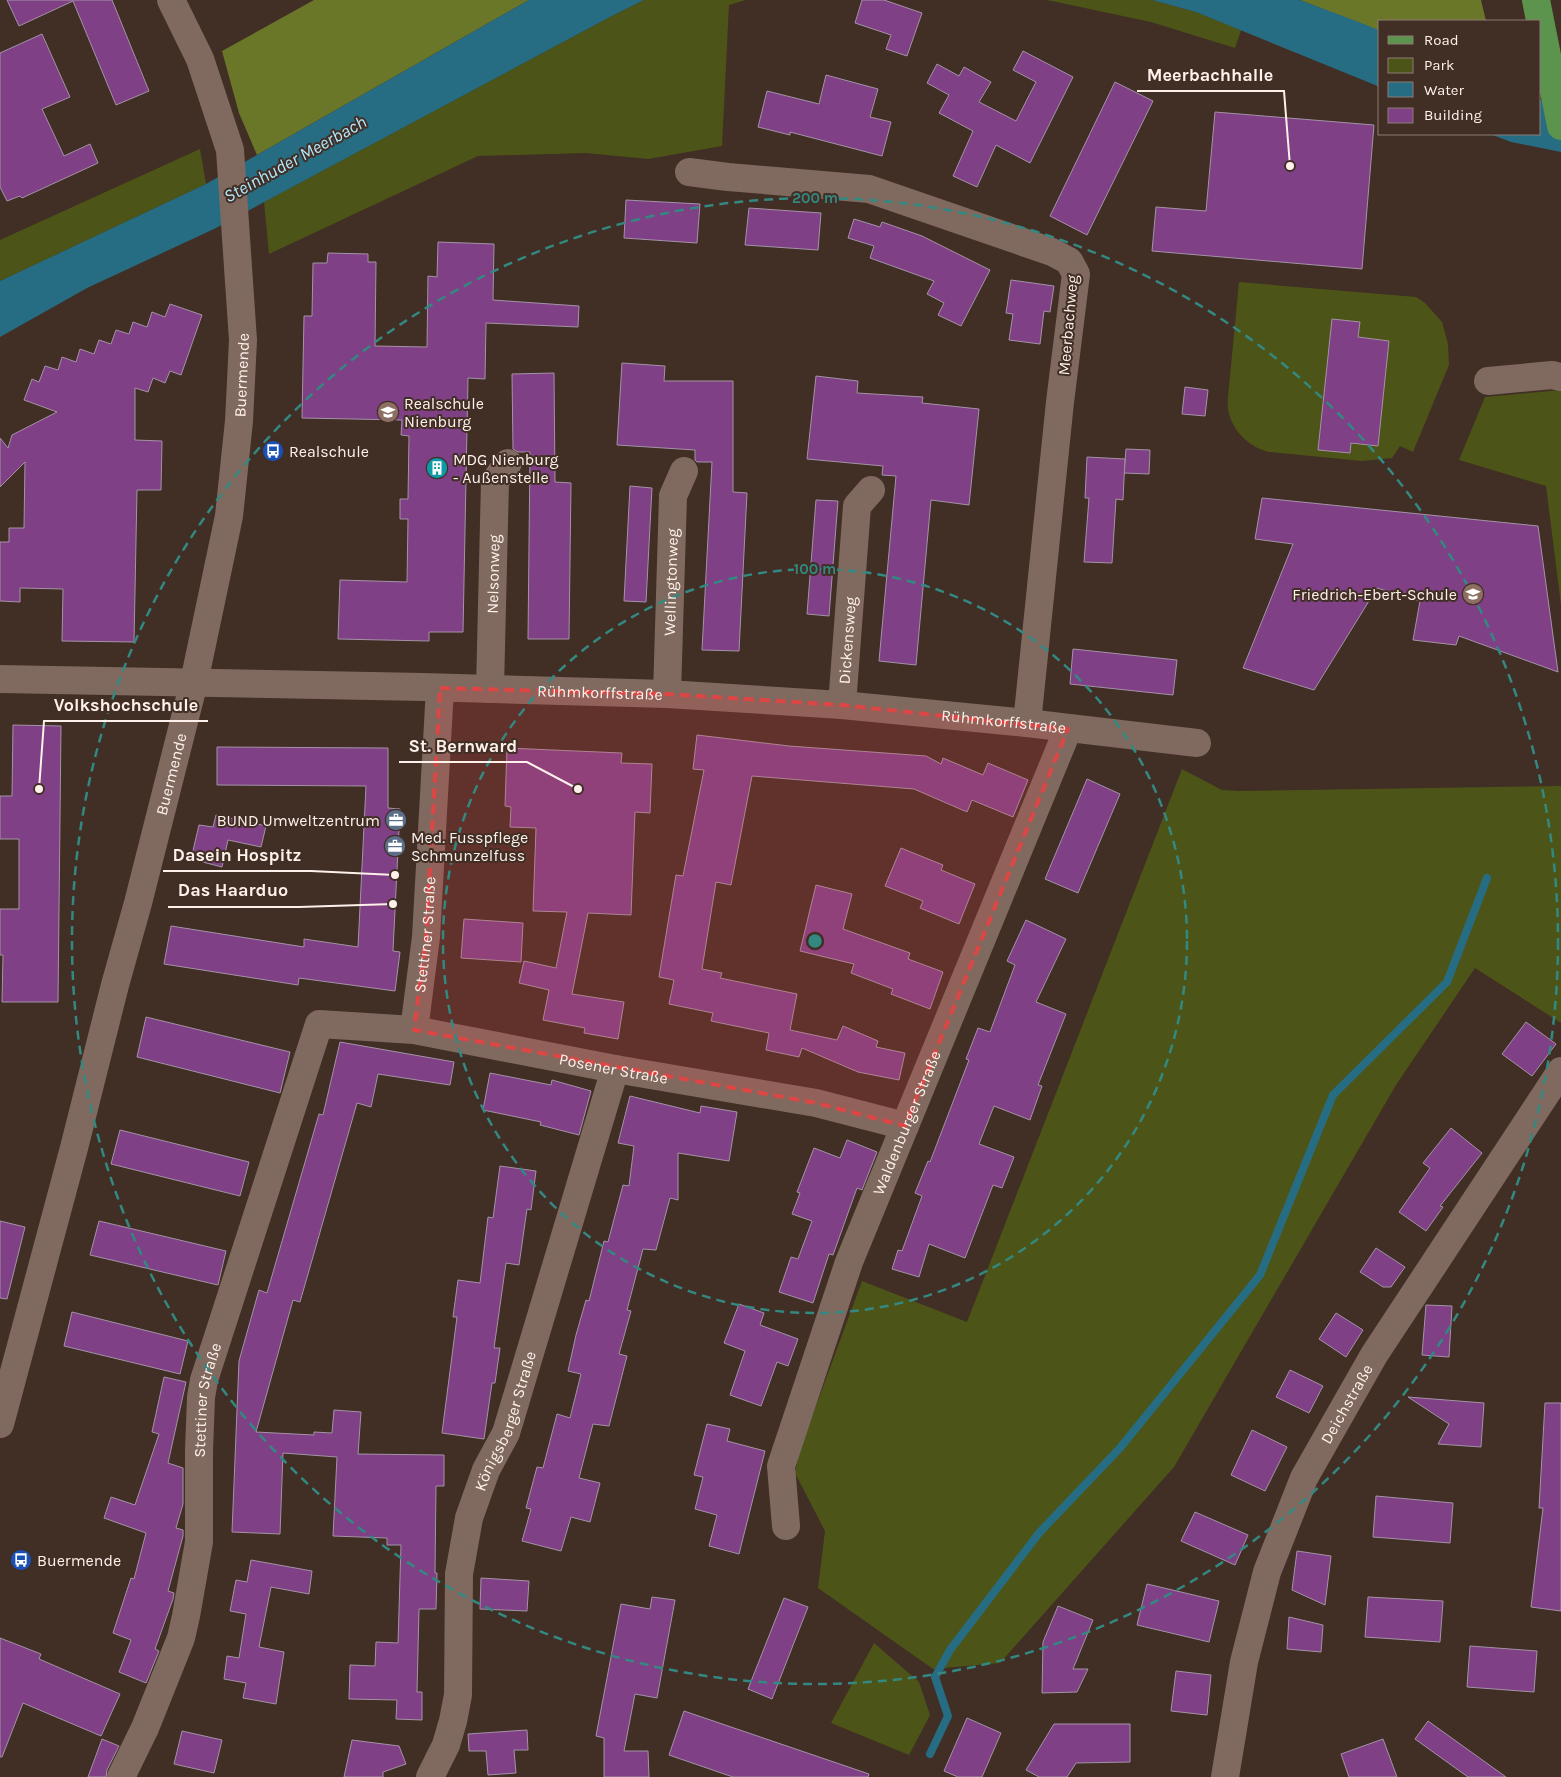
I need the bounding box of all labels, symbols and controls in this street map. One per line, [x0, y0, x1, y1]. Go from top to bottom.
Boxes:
legend [1378, 20, 1541, 135]
text: Road [1424, 31, 1459, 49]
text: Park [1424, 56, 1454, 74]
callout: Meerbachhalle [1137, 58, 1284, 91]
text: Meerbachhalle [1147, 64, 1273, 86]
text: Water [1424, 81, 1465, 99]
text: Building [1424, 106, 1482, 124]
water label: Steinhuder Meerbach [220, 111, 370, 207]
text: 200 m [792, 189, 838, 207]
street label: Meerbachweg [1054, 274, 1082, 376]
street label: Buermende [230, 333, 253, 418]
place label: Realschule Nienburg [404, 394, 484, 431]
school or university icon: Realschule Nienburg [376, 400, 400, 424]
bus stop icon: Realschule [261, 439, 285, 463]
place label: Realschule [289, 442, 369, 461]
place label: MDG Nienburg - Außenstelle [453, 450, 559, 487]
building icon: MDG Nienburg - Außenstelle [425, 456, 449, 480]
street label: Wellingtonweg [659, 528, 682, 636]
street label: Nelsonweg [482, 534, 503, 614]
text: 100 m [794, 560, 836, 578]
school or university icon: Friedrich-Ebert-Schule [1461, 582, 1485, 606]
place label: Friedrich-Ebert-Schule [1292, 585, 1457, 604]
street label: Dickensweg [834, 596, 860, 685]
street label: Rühmkorffstraße [537, 681, 663, 703]
callout: Volkshochschule [44, 688, 208, 721]
text: Volkshochschule [54, 694, 198, 716]
street label: Rühmkorffstraße [940, 705, 1067, 737]
callout: St. Bernward [399, 729, 527, 762]
street label: Buermende [151, 731, 190, 817]
text: St. Bernward [409, 735, 517, 757]
office icon: BUND Umweltzentrum [384, 808, 408, 832]
place label: BUND Umweltzentrum [217, 811, 380, 830]
place label: Med. Fusspflege Schmunzelfuss [411, 828, 528, 865]
office icon: Med. Fusspflege Schmunzelfuss [383, 834, 407, 858]
callout: Dasein Hospitz [163, 838, 311, 871]
text: Dasein Hospitz [173, 844, 301, 866]
callout: Das Haarduo [168, 874, 299, 907]
street label: Stettiner Straße [409, 876, 439, 994]
text: Das Haarduo [178, 879, 288, 901]
centre of rings [806, 932, 824, 950]
street label: Waldenburger Straße [868, 1048, 944, 1198]
street label: Posener Straße [558, 1049, 669, 1087]
street label: Stettiner Straße [190, 1340, 225, 1457]
street label: Königsberger Straße [470, 1349, 540, 1493]
street label: Deichstraße [1316, 1360, 1376, 1447]
bus stop icon: Buermende [9, 1548, 33, 1572]
place label: Buermende [37, 1551, 121, 1570]

